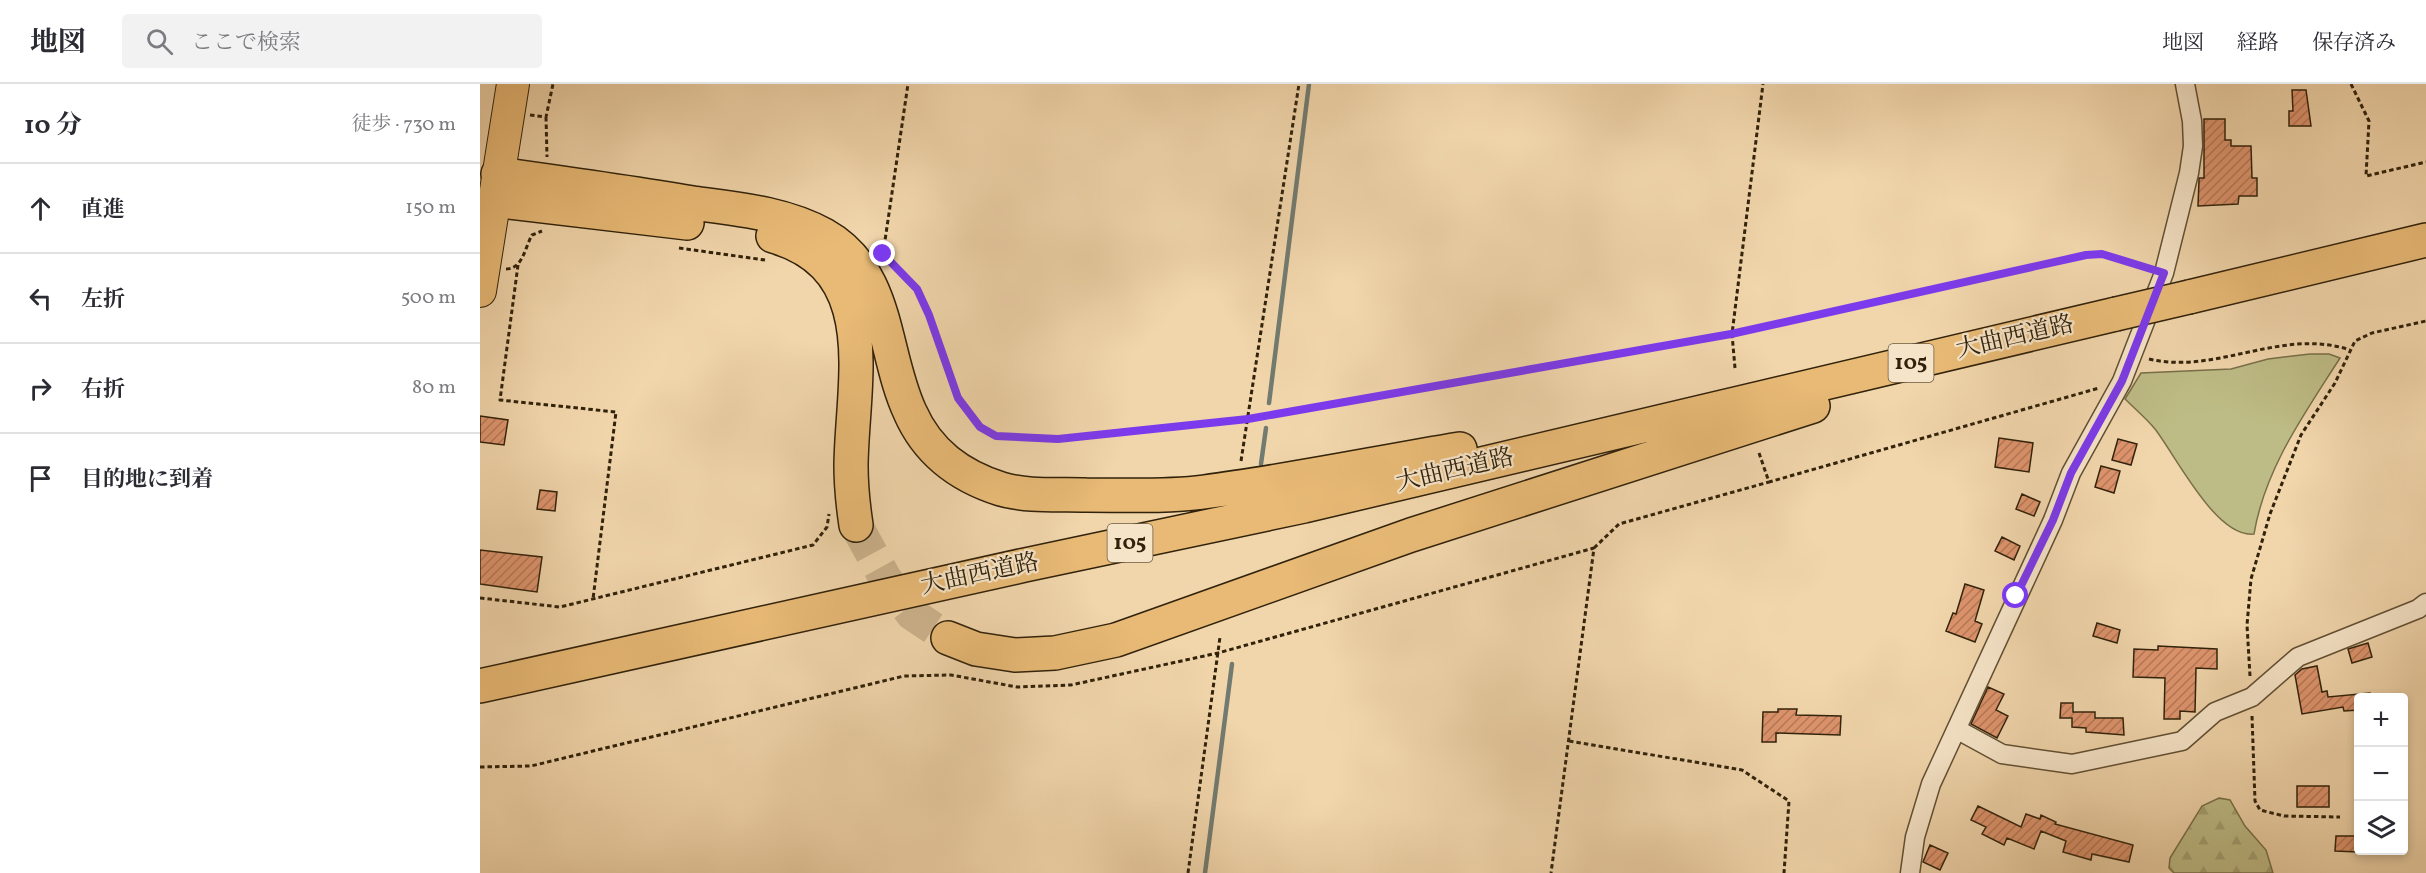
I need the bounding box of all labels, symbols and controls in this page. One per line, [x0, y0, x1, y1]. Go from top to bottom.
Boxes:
search box [122, 14, 542, 68]
text: 地図 [30, 24, 86, 63]
icon: search [143, 25, 176, 58]
text: ここで検索 [191, 28, 301, 59]
text: 地図 [2162, 29, 2204, 58]
text: 経路 [2237, 29, 2279, 58]
text: 保存済み [2312, 29, 2396, 58]
text: 10 分 [24, 108, 82, 144]
text: 徒歩 · 730 m [351, 111, 456, 139]
icon: ahead [24, 192, 57, 225]
text: 150 m [405, 194, 456, 222]
text: 直進 [81, 195, 125, 226]
route end [869, 240, 895, 266]
icon: left [24, 282, 57, 315]
text: 500 m [401, 284, 456, 312]
text: 左折 [81, 285, 125, 316]
street label: 大曲西道路 [1953, 308, 2077, 368]
road number: 105 [1888, 344, 1934, 382]
icon: right [24, 372, 57, 405]
text: 80 m [412, 374, 456, 402]
text: 右折 [81, 375, 125, 406]
street label: 大曲西道路 [1393, 441, 1517, 501]
icon: arrive [24, 462, 57, 495]
text: 目的地に到着 [81, 465, 213, 496]
road number: 105 [1108, 524, 1152, 562]
street label: 大曲西道路 [918, 546, 1042, 604]
route start [2002, 582, 2028, 608]
map controls [2354, 693, 2408, 855]
button: + [2354, 693, 2408, 747]
button: − [2354, 747, 2408, 801]
button: layers [2354, 801, 2408, 855]

